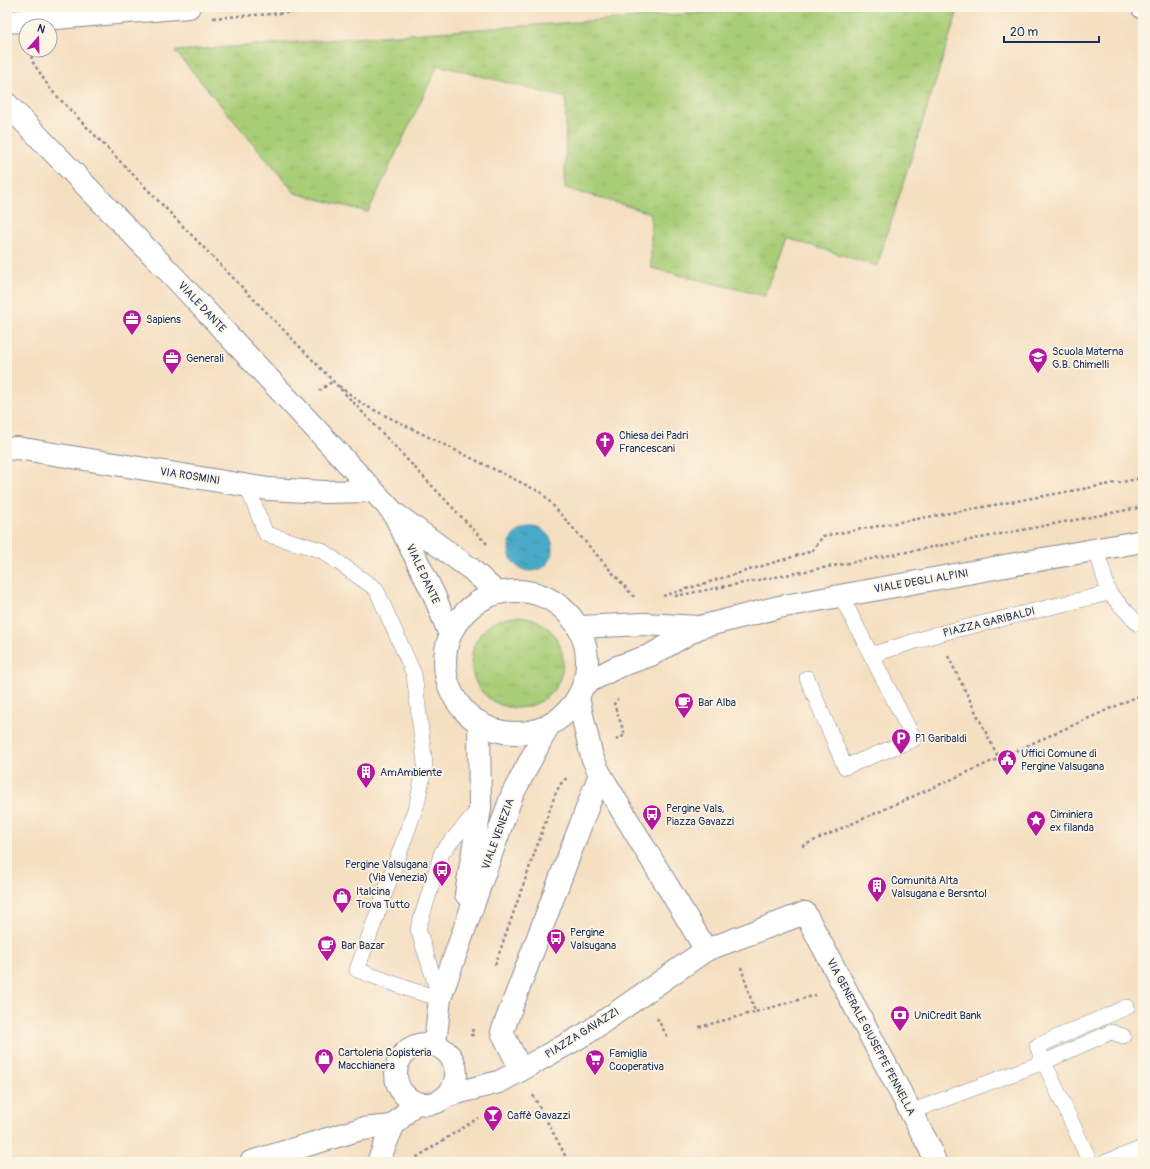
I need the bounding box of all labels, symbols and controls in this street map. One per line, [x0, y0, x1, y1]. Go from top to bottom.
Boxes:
north arrow [18, 18, 58, 58]
scale bar [1004, 18, 1099, 44]
text: N [36, 22, 47, 37]
text: 20 m [1010, 25, 1039, 40]
street label: VIALE DANTE [175, 279, 229, 335]
office icon: Sapiens [121, 308, 143, 336]
place label: Sapiens [146, 313, 181, 326]
place label: Scuola Materna G.B. Chimelli [1052, 345, 1123, 371]
school or university icon: Scuola Materna G.B. Chimelli [1027, 346, 1049, 374]
office icon: Generali [161, 347, 183, 375]
place label: Generali [186, 352, 224, 365]
place label: Chiesa dei Padri Francescani [619, 429, 688, 455]
church icon: Chiesa dei Padri Francescani [594, 430, 616, 458]
street label: VIA ROSMINI [159, 465, 221, 487]
street label: VIALE DANTE [403, 542, 443, 606]
street label: VIALE DEGLI ALPINI [873, 566, 969, 596]
street label: PIAZZA GARIBALDI [942, 604, 1036, 640]
cafe icon: Bar Alba [673, 691, 695, 719]
place label: Bar Alba [698, 696, 736, 709]
parking icon: P1 Garibaldi [890, 727, 912, 755]
place label: P1 Garibaldi [915, 732, 967, 745]
place label: Uffici Comune di Pergine Valsugana [1021, 747, 1104, 773]
public building icon: Uffici Comune di Pergine Valsugana [996, 748, 1018, 776]
building icon: AmAmbiente [355, 761, 377, 789]
place label: AmAmbiente [380, 766, 442, 779]
street label: VIALE VENEZIA [479, 797, 517, 871]
place label: Pergine Vals, Piazza Gavazzi [666, 802, 734, 828]
bus stop icon: Pergine Vals, Piazza Gavazzi [641, 803, 663, 831]
place label: Ciminiera ex filanda [1050, 808, 1094, 834]
place icon: Ciminiera ex filanda [1025, 809, 1047, 837]
place label: Pergine Valsugana (Via Venezia) [345, 858, 428, 884]
bus stop icon: Pergine Valsugana (Via Venezia) [431, 859, 453, 887]
place label: Comunità Alta Valsugana e Bersntol [891, 874, 987, 900]
building icon: Comunità Alta Valsugana e Bersntol [866, 875, 888, 903]
place label: Italcina Trova Tutto [356, 885, 410, 911]
shop icon: Italcina Trova Tutto [331, 886, 353, 914]
place label: Pergine Valsugana [570, 926, 616, 952]
bus stop icon: Pergine Valsugana [545, 927, 567, 955]
cafe icon: Bar Bazar [316, 934, 338, 962]
place label: Bar Bazar [341, 939, 385, 952]
street label: VIA GENERALE GIUSEPPE PENNELLA [824, 956, 918, 1118]
bank icon: UniCredit Bank [889, 1004, 911, 1032]
street label: PIAZZA GAVAZZI [543, 1005, 621, 1061]
place label: UniCredit Bank [914, 1009, 982, 1022]
place label: Cartoleria Copisteria Macchianera [338, 1046, 431, 1072]
shop icon: Cartoleria Copisteria Macchianera [313, 1047, 335, 1075]
place label: Famiglia Cooperativa [609, 1047, 664, 1073]
supermarket icon: Famiglia Cooperativa [584, 1048, 606, 1076]
bar icon: Caffè Gavazzi [482, 1104, 504, 1132]
place label: Caffè Gavazzi [507, 1109, 570, 1122]

